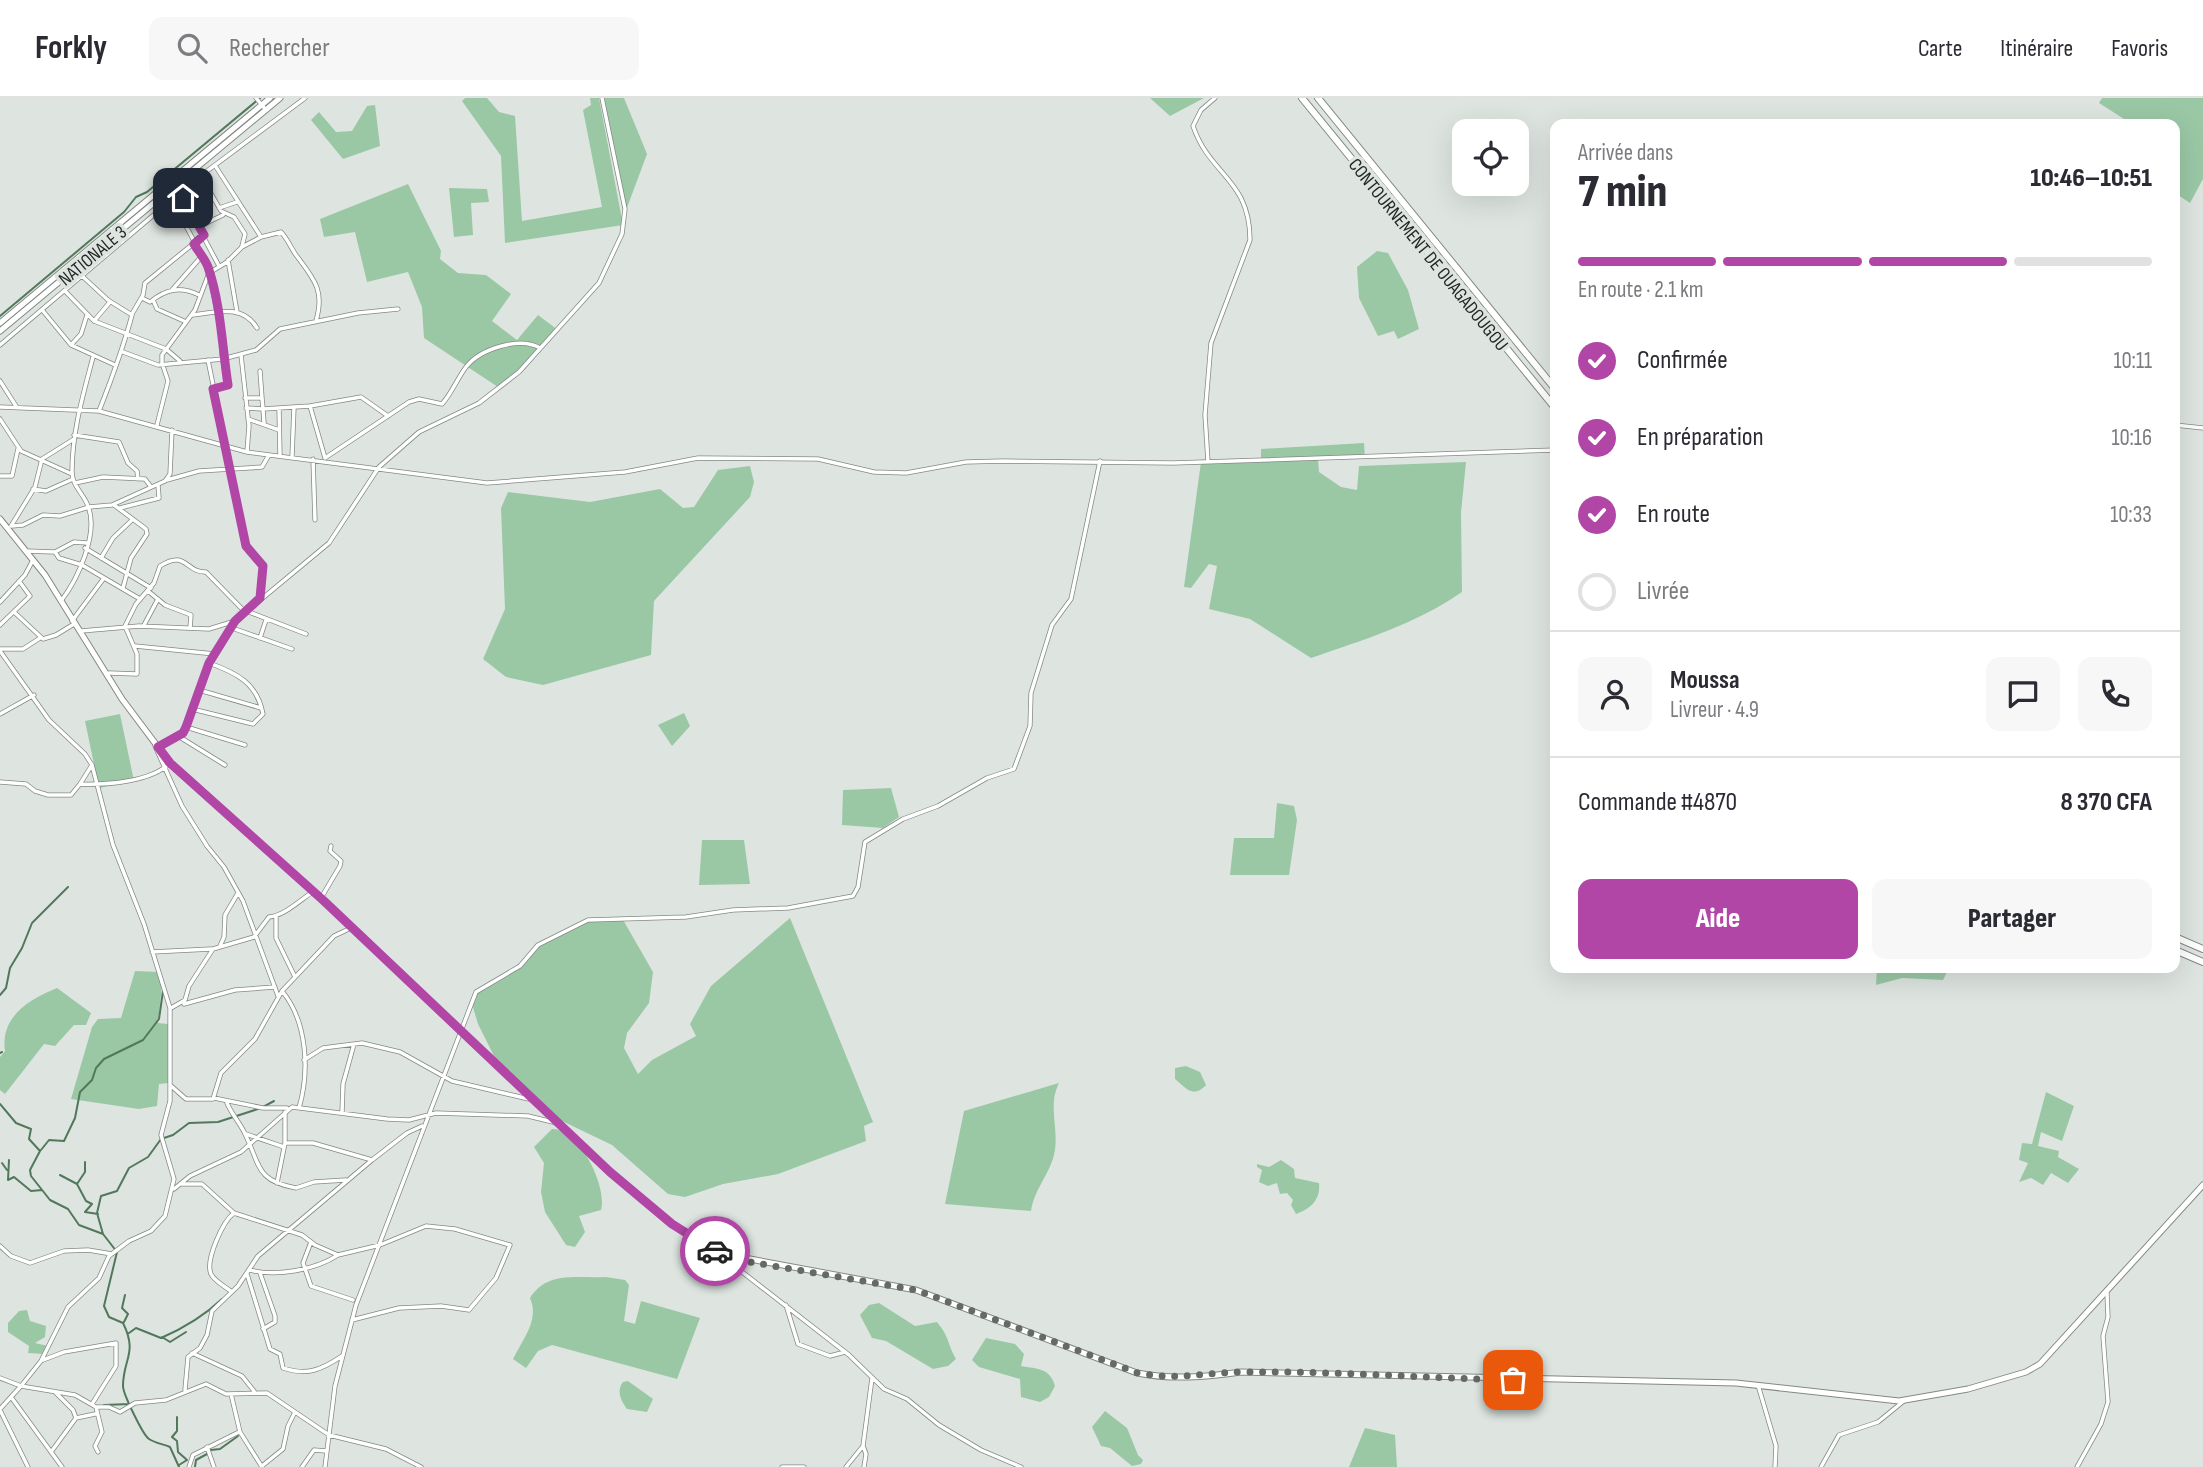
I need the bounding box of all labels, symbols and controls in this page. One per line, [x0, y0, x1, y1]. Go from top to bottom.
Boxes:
search box [149, 17, 639, 80]
text: Forkly [35, 28, 107, 68]
icon: search [173, 29, 211, 67]
text: Rechercher [229, 33, 330, 64]
text: Carte [1918, 34, 1962, 63]
text: Itinéraire [2000, 34, 2073, 63]
text: Favoris [2111, 34, 2168, 63]
map controls [1452, 119, 1529, 196]
button: locate [1452, 119, 1529, 196]
text: Arrivée dans [1578, 139, 1673, 167]
street label: CONTOURNEMENT DE OUAGADOUGOU [1343, 154, 1513, 356]
text: 10:46–10:51 [2030, 163, 2152, 194]
text: 7 min [1578, 165, 1667, 220]
pin [153, 168, 213, 228]
icon: home [164, 179, 202, 217]
street label: NATIONALE 3 [54, 221, 132, 291]
text: En route · 2.1 km [1578, 276, 1704, 304]
icon: check [1578, 342, 1616, 380]
text: Confirmée [1637, 345, 1728, 376]
text: 10:11 [2114, 347, 2152, 375]
icon: check [1578, 419, 1616, 457]
text: En préparation [1637, 422, 1764, 453]
text: 10:16 [2111, 424, 2152, 452]
icon: check [1578, 496, 1616, 534]
text: En route [1637, 499, 1710, 530]
text: 10:33 [2110, 501, 2152, 529]
text: Livrée [1637, 576, 1689, 607]
button: person [1578, 657, 1652, 731]
button: chat [1986, 657, 2060, 731]
button: phone [2078, 657, 2152, 731]
text: Moussa [1670, 665, 1740, 696]
text: Livreur · 4.9 [1670, 696, 1759, 724]
text: Commande #4870 [1578, 787, 1737, 818]
text: 8 370 CFA [2060, 787, 2152, 818]
button: Aide [1578, 879, 1858, 959]
button: Partager [1872, 879, 2152, 959]
courier [680, 1216, 750, 1286]
icon: car [696, 1232, 734, 1270]
pin [1483, 1350, 1543, 1410]
icon: bag [1494, 1361, 1532, 1399]

